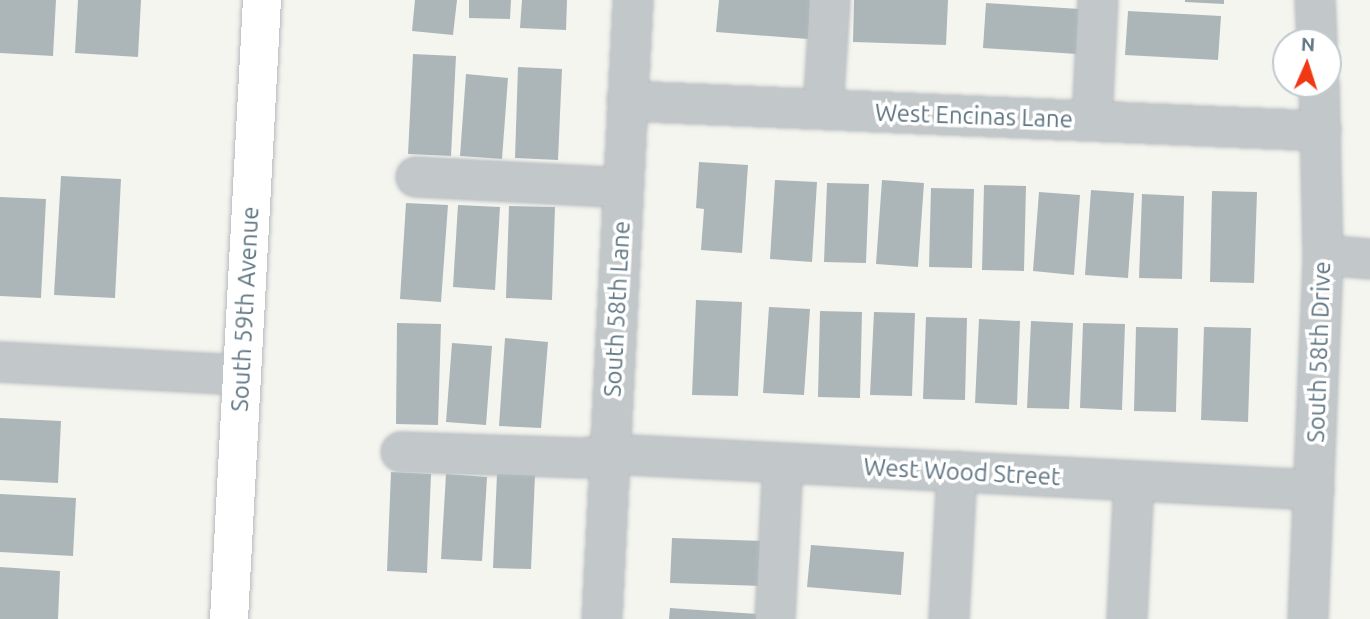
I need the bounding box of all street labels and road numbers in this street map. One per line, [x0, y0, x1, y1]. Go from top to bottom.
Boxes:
street label: West Encinas Lane [875, 98, 1073, 134]
street label: South 59th Avenue [225, 206, 265, 412]
street label: South 58th Lane [598, 220, 636, 398]
street label: South 58th Drive [1301, 261, 1337, 443]
street label: West Wood Street [863, 452, 1061, 492]

